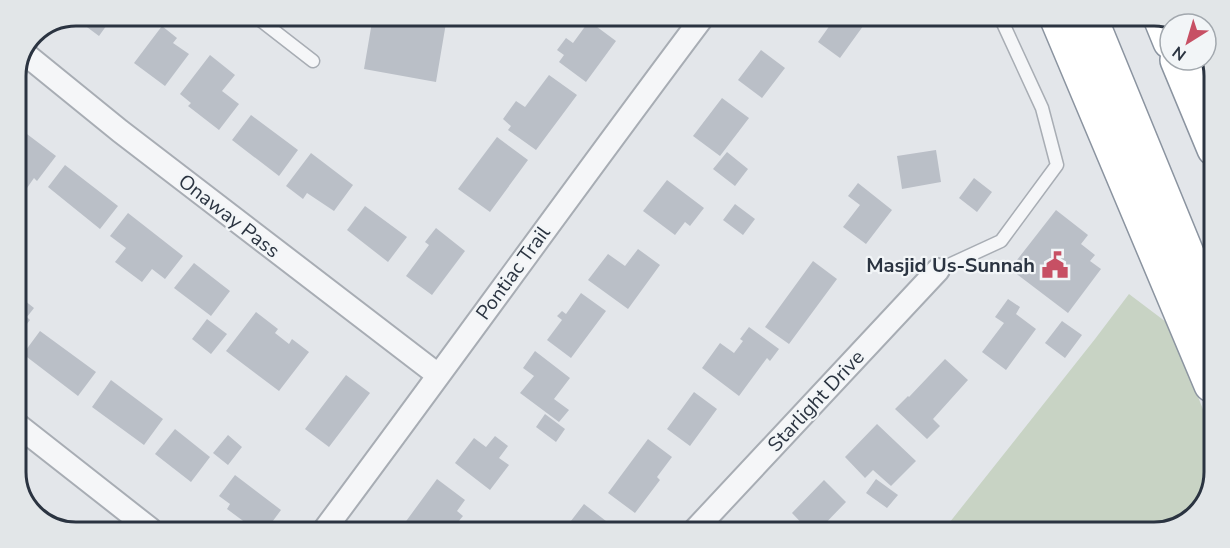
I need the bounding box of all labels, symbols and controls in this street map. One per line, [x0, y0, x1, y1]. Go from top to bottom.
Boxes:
north arrow [1158, 12, 1218, 72]
text: N [1168, 41, 1191, 66]
street label: Onaway Pass [173, 168, 285, 264]
street label: Pontiac Trail [470, 220, 556, 325]
public building icon: Masjid Us-Sunnah [1040, 250, 1070, 280]
place label: Masjid Us-Sunnah [866, 252, 1035, 279]
street label: Starlight Drive [762, 344, 870, 458]

